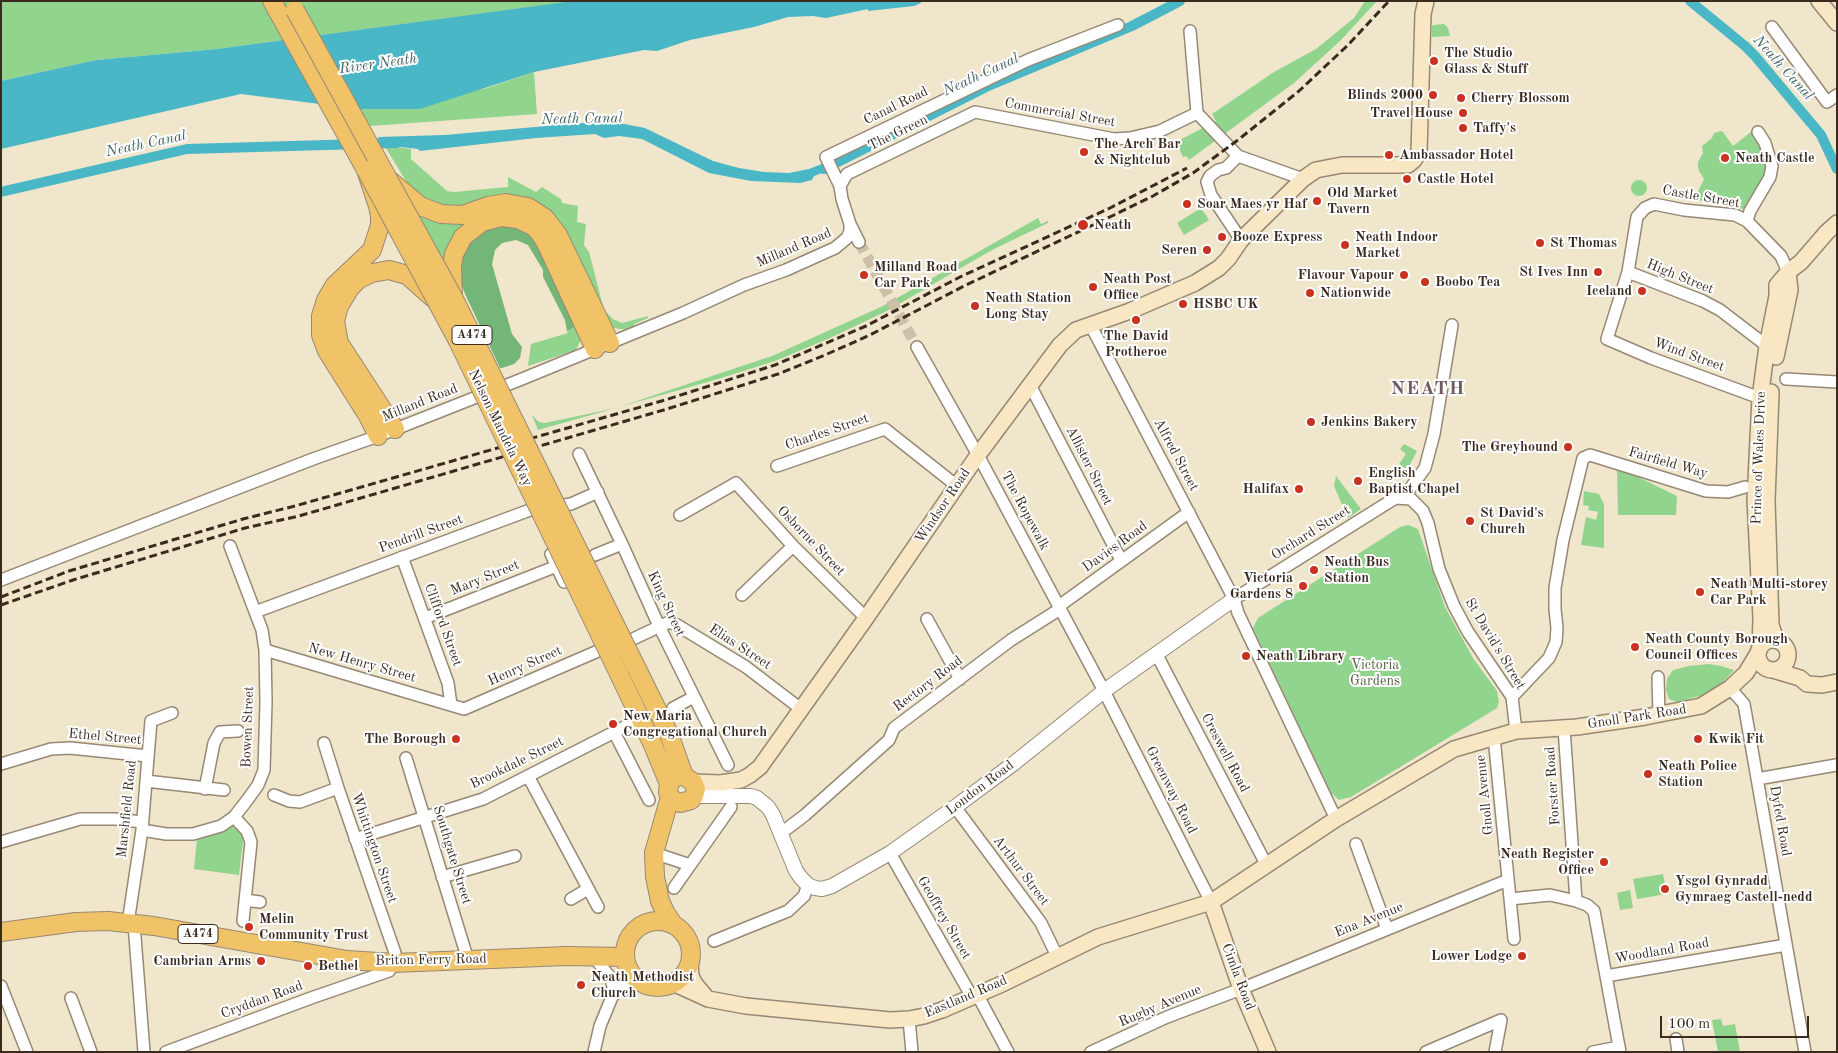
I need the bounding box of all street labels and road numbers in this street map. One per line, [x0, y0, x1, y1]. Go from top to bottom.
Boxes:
street label: Canal Road [861, 83, 931, 129]
street label: Commercial Street [1003, 95, 1117, 131]
street label: The Green [865, 111, 931, 155]
street label: Castle Street [1661, 182, 1741, 212]
street label: Milland Road [754, 225, 834, 271]
street label: High Street [1644, 256, 1716, 298]
road number: A474 [452, 326, 492, 344]
street label: Wind Street [1651, 334, 1727, 376]
street label: Nelson Mandela Way [464, 367, 536, 489]
street label: Milland Road [380, 380, 460, 426]
street label: Prince of Wales Drive [1748, 391, 1770, 525]
street label: Charles Street [783, 410, 871, 454]
street label: Alfred Street [1150, 416, 1202, 494]
street label: Allister Street [1062, 424, 1116, 508]
street label: Fairfield Way [1626, 444, 1710, 482]
street label: Windsor Road [912, 465, 974, 547]
street label: The Ropewalk [997, 469, 1053, 553]
street label: Orchard Street [1268, 502, 1354, 564]
street label: Osborne Street [773, 503, 849, 579]
street label: Pendrill Street [377, 511, 465, 557]
street label: Davies Road [1079, 518, 1151, 576]
street label: Mary Street [448, 557, 522, 599]
street label: King Street [643, 569, 689, 639]
street label: Clifford Street [420, 581, 466, 669]
street label: St David's Street [1461, 595, 1529, 693]
street label: Elias Street [706, 621, 774, 673]
street label: New Henry Street [306, 640, 418, 686]
street label: Henry Street [485, 642, 565, 690]
street label: Rectory Road [890, 652, 966, 716]
street label: Bowen Street [238, 686, 258, 768]
street label: Gnoll Park Road [1586, 701, 1688, 733]
street label: Creswell Road [1197, 711, 1253, 795]
street label: Ethel Street [68, 725, 142, 749]
street label: Brookdale Street [467, 733, 567, 793]
street label: Greenway Road [1142, 743, 1200, 837]
street label: Forster Road [1542, 746, 1564, 826]
street label: Gnoll Avenue [1472, 754, 1498, 836]
street label: London Road [943, 757, 1017, 819]
street label: Marshfield Road [114, 759, 140, 859]
street label: Dyfed Road [1765, 784, 1795, 858]
street label: Whittington Street [347, 791, 401, 905]
street label: Southgate Street [429, 804, 475, 906]
street label: Arthur Street [989, 833, 1053, 909]
street label: Geoffrey Street [913, 873, 975, 963]
street label: Ena Avenue [1332, 899, 1406, 941]
road number: A474 [178, 924, 218, 944]
street label: Woodland Road [1614, 934, 1710, 968]
street label: Cimla Road [1218, 941, 1258, 1013]
street label: Briton Ferry Road [375, 951, 487, 969]
street label: Eastland Road [922, 972, 1010, 1022]
street label: Cryddan Road [219, 977, 305, 1023]
street label: Rugby Avenue [1116, 981, 1204, 1031]

